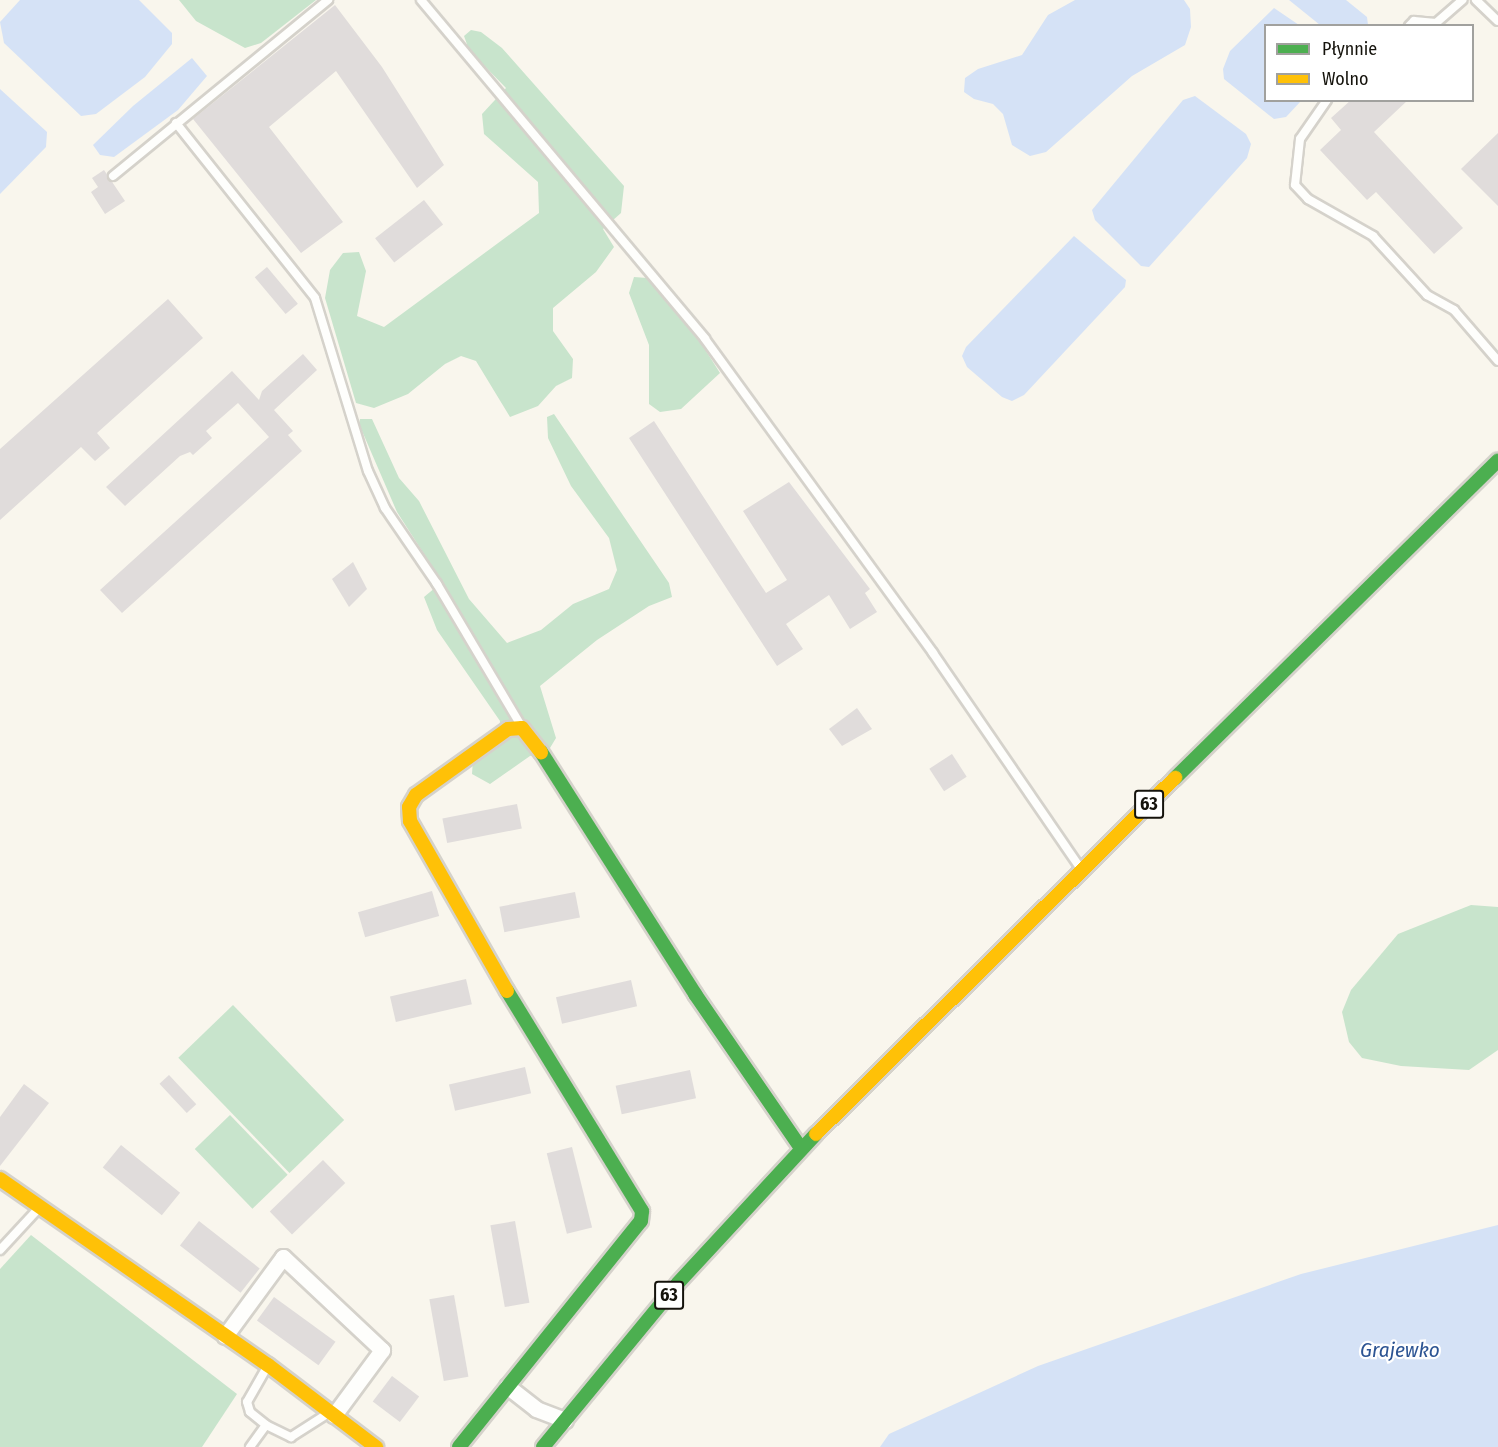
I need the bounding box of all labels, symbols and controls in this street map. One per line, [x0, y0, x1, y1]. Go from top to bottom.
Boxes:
legend [1264, 24, 1474, 102]
text: Płynnie [1322, 38, 1377, 60]
text: Wolno [1322, 68, 1368, 90]
road number: 63 [1134, 789, 1164, 819]
road number: 63 [654, 1280, 684, 1310]
water label: Grajewko [1360, 1337, 1440, 1363]

